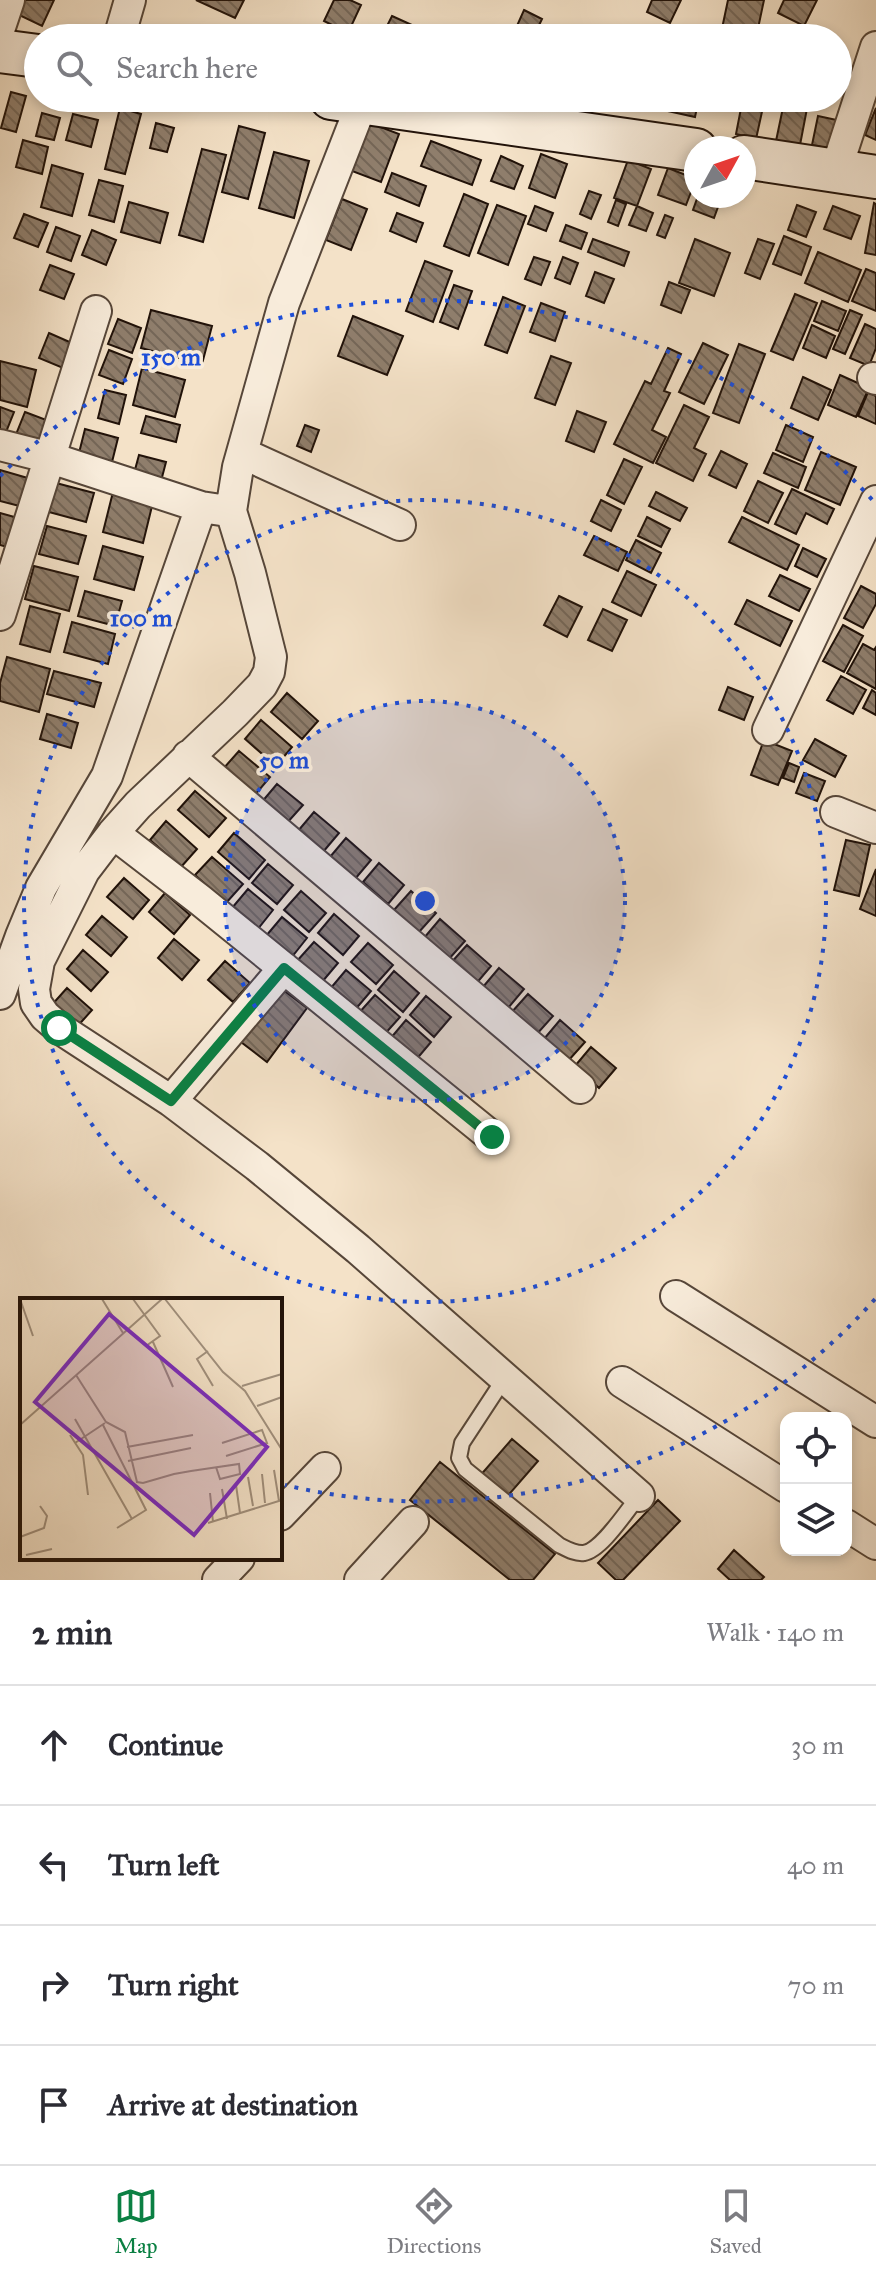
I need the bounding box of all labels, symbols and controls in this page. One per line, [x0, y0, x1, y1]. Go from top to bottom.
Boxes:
search box [24, 24, 852, 112]
icon: search [52, 46, 96, 90]
text: Search here [116, 50, 258, 86]
north arrow [684, 136, 756, 208]
text: 150 m [141, 342, 202, 372]
text: 100 m [110, 603, 173, 633]
text: 50 m [259, 745, 310, 775]
centre of rings [411, 887, 439, 915]
route start [41, 1010, 77, 1046]
route end [474, 1119, 510, 1155]
inset map [20, 1298, 282, 1560]
map controls [780, 1412, 852, 1556]
button: locate [780, 1412, 852, 1484]
button: layers [780, 1484, 852, 1556]
text: 2 min [32, 1612, 112, 1653]
text: Walk · 140 m [706, 1616, 844, 1648]
icon: ahead [32, 1723, 76, 1767]
text: Continue [108, 1727, 223, 1763]
text: 30 m [791, 1729, 844, 1761]
icon: left [32, 1843, 76, 1887]
text: Turn left [108, 1847, 219, 1883]
text: 40 m [787, 1849, 844, 1881]
icon: right [32, 1963, 76, 2007]
text: Turn right [108, 1967, 239, 2003]
text: 70 m [788, 1969, 844, 2001]
icon: arrive [32, 2083, 76, 2127]
text: Arrive at destination [108, 2087, 358, 2123]
tab: Map [114, 2184, 158, 2259]
tab: Directions [386, 2184, 481, 2259]
tab: Saved [710, 2184, 762, 2259]

